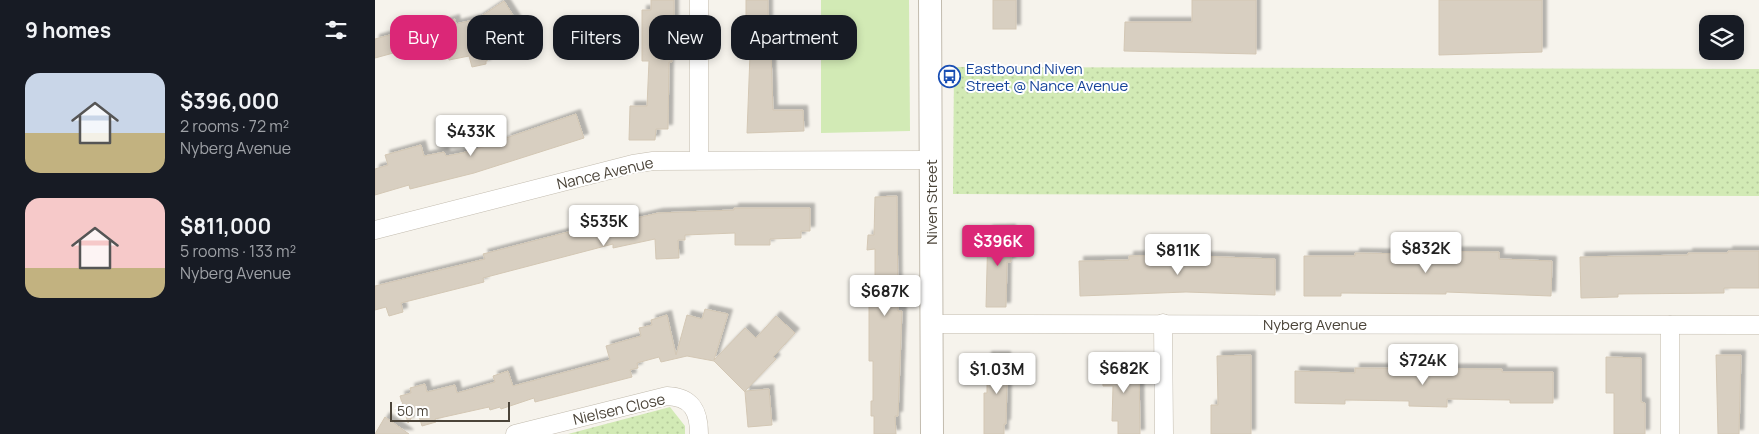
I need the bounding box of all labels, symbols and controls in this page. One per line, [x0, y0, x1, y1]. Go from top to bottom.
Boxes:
chip: Buy [390, 15, 457, 60]
chip: Rent [467, 15, 543, 60]
chip: Filters [553, 15, 639, 60]
chip: New [649, 15, 721, 60]
chip: Apartment [731, 15, 857, 60]
map controls [1699, 15, 1744, 60]
button: layers [1699, 15, 1744, 60]
text: 9 homes [25, 16, 111, 44]
icon: filters [322, 16, 350, 44]
place label: Eastbound Niven Street @ Nance Avenue [966, 58, 1128, 96]
bus stop icon: Eastbound Niven Street @ Nance Avenue [938, 65, 962, 89]
text: $396,000 [180, 87, 279, 115]
icon: home [65, 93, 125, 153]
pin: $433K [436, 114, 506, 157]
text: 2 rooms · 72 m² [180, 115, 289, 137]
text: $433K [447, 120, 495, 142]
text: Nyberg Avenue [180, 137, 291, 159]
street label: Nance Avenue [555, 152, 656, 194]
street label: Niven Street [921, 159, 942, 245]
pin: $535K [569, 204, 639, 247]
text: $535K [580, 210, 628, 232]
text: $811,000 [180, 212, 271, 240]
icon: home [65, 218, 125, 278]
pin: $396K [963, 224, 1033, 267]
text: $396K [973, 230, 1023, 252]
pin: $832K [1391, 232, 1461, 274]
pin: $811K [1143, 234, 1213, 276]
text: $832K [1401, 237, 1451, 259]
text: $811K [1156, 239, 1200, 261]
text: 5 rooms · 133 m² [180, 240, 296, 262]
text: Nyberg Avenue [180, 262, 291, 284]
pin: $687K [850, 274, 920, 317]
text: $687K [861, 280, 909, 302]
street label: Nyberg Avenue [1263, 314, 1367, 335]
pin: $724K [1388, 344, 1458, 386]
text: $724K [1399, 349, 1447, 371]
pin: $1.03M [956, 352, 1038, 395]
pin: $682K [1089, 352, 1159, 394]
text: $682K [1099, 357, 1149, 379]
text: $1.03M [970, 358, 1024, 380]
street label: Nielsen Close [571, 388, 667, 430]
scale bar [390, 399, 510, 422]
text: 50 m [397, 401, 428, 420]

